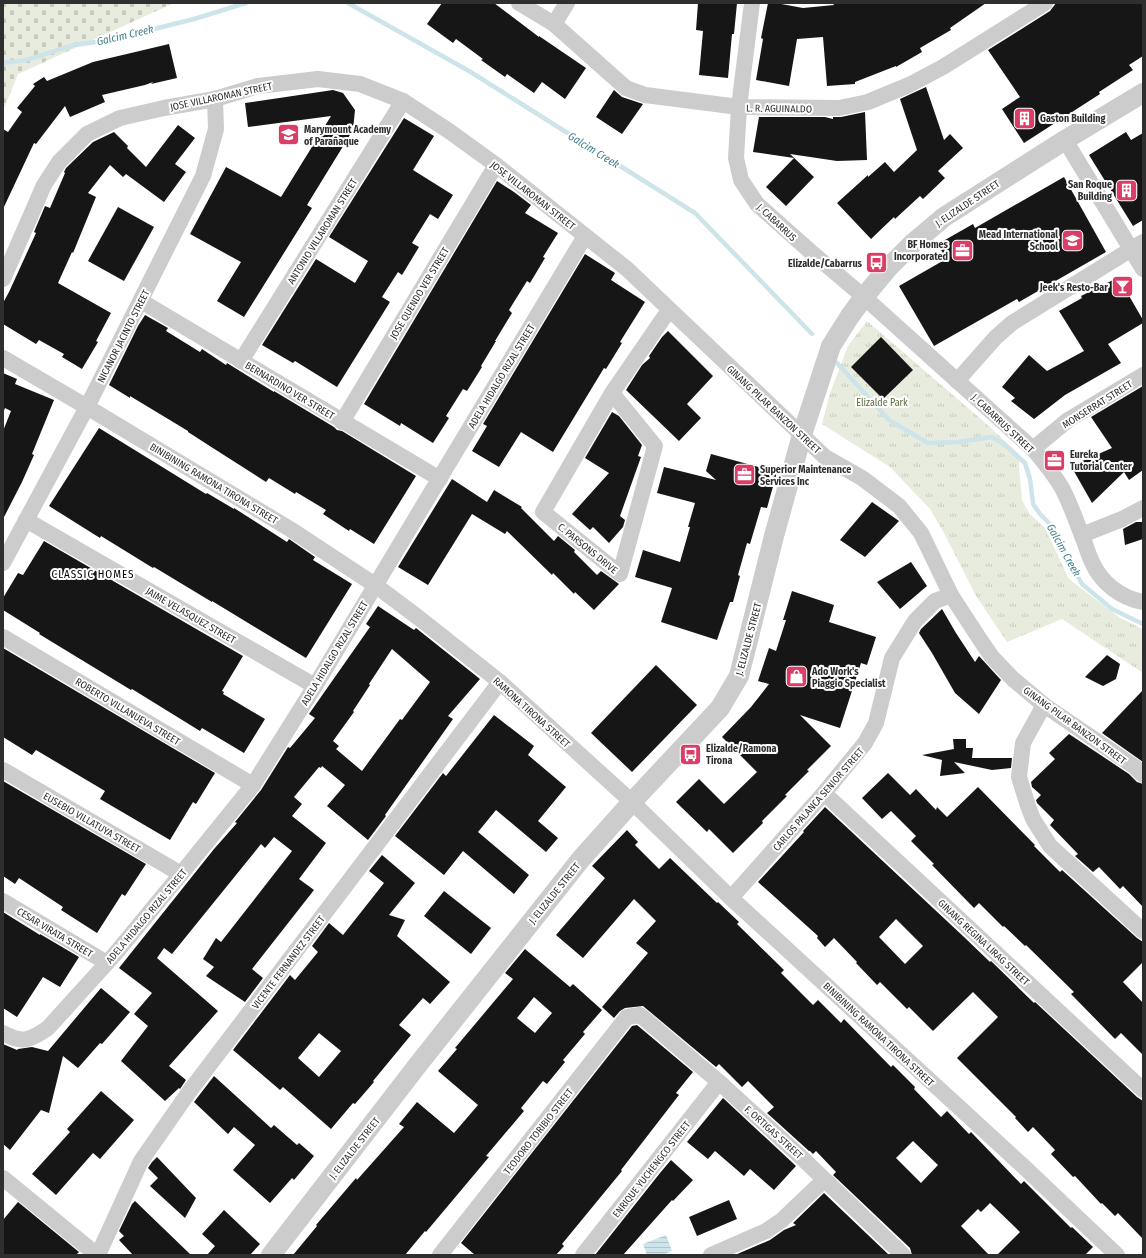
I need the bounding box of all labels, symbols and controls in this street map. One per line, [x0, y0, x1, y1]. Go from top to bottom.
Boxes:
water label: Galcim Creek [95, 23, 155, 48]
street label: JOSE VILLAROMAN STREET [169, 80, 274, 114]
street label: L. R. AGUINALDO [746, 102, 812, 116]
building icon: Gaston Building [1012, 105, 1038, 131]
place label: Gaston Building [1040, 113, 1106, 125]
school or university icon: Marymount Academy of Parañaque [276, 122, 302, 148]
place label: Marymount Academy of Parañaque [304, 124, 391, 148]
water label: Galcim Creek [566, 130, 622, 172]
street label: JOSE VILLAROMAN STREET [488, 159, 577, 233]
street label: ANTONIO VILLAROMAN STREET [285, 176, 361, 287]
building icon: San Roque Building [1114, 177, 1140, 203]
street label: J. ELIZALDE STREET [933, 178, 1002, 230]
place label: San Roque Building [1068, 179, 1112, 203]
street label: J. CABARRUS [754, 201, 799, 244]
school or university icon: Mead International School [1060, 227, 1086, 253]
place label: Mead International School [979, 229, 1058, 253]
office icon: BF Homes Incorporated [950, 237, 976, 263]
place label: BF Homes Incorporated [894, 239, 949, 263]
street label: JOSE QUENDO VER STREET [388, 245, 452, 342]
bus stop icon: Elizalde/Cabarrus [864, 250, 890, 276]
place label: Elizalde/Cabarrus [788, 258, 863, 270]
bar icon: Jeek's Resto-Bar [1110, 274, 1136, 300]
place label: Jeek's Resto-Bar [1039, 282, 1108, 294]
street label: NICANOR JACINTO STREET [95, 288, 153, 385]
street label: ADELA HIDALGO RIZAL STREET [466, 322, 538, 431]
street label: BERNARDINO VER STREET [243, 359, 337, 422]
street label: GINANG PILAR BANZON STREET [724, 363, 823, 457]
street label: MONSERRAT STREET [1060, 378, 1135, 431]
street label: J. CABARRUS STREET [969, 392, 1036, 456]
park label: Elizalde Park [856, 397, 908, 409]
street label: BINIBINING RAMONA TIRONA STREET [147, 441, 280, 527]
office icon: Eureka Tutorial Center [1042, 447, 1068, 473]
place label: Eureka Tutorial Center [1070, 449, 1132, 473]
office icon: Superior Maintenance Services Inc [731, 462, 757, 488]
place label: Superior Maintenance Services Inc [760, 464, 851, 488]
street label: C. PARSONS DRIVE [555, 521, 620, 577]
water label: Galcim Creek [1044, 522, 1084, 579]
district label: CLASSIC HOMES [52, 568, 134, 581]
street label: JAIME VELASQUEZ STREET [143, 585, 238, 647]
street label: ADELA HIDALGO RIZAL STREET [299, 599, 371, 708]
street label: J. ELIZALDE STREET [733, 601, 765, 677]
shop icon: Ado Work's Piaggio Specialist [784, 664, 810, 690]
place label: Ado Work's Piaggio Specialist [811, 666, 886, 690]
street label: RAMONA TIRONA STREET [490, 675, 572, 751]
street label: ROBERTO VILLANUEVA STREET [73, 676, 182, 748]
street label: GINANG PILAR BANZON STREET [1021, 685, 1128, 767]
bus stop icon: Elizalde/Ramona Tirona [677, 741, 703, 767]
place label: Elizalde/Ramona Tirona [706, 743, 776, 767]
street label: CARLOS PALANCA SENIOR STREET [771, 745, 867, 854]
street label: EUSEBIO VILLATUYA STREET [41, 790, 142, 856]
street label: J. ELIZALDE STREET [527, 860, 583, 927]
street label: ADELA HIDALGO RIZAL STREET [104, 867, 190, 966]
street label: GINANG REGINA LIRAG STREET [935, 897, 1032, 988]
street label: CESAR VIRATA STREET [14, 906, 95, 960]
street label: VICENTE FERNANDEZ STREET [250, 913, 328, 1012]
street label: BINIBINING RAMONA TIRONA STREET [821, 980, 936, 1089]
street label: TEODORO TORIBIO STREET [502, 1086, 576, 1177]
street label: F. ORTIGAS STREET [742, 1104, 805, 1162]
street label: J. ELIZALDE STREET [327, 1115, 383, 1182]
street label: ENRIQUE YUCHENGCO STREET [610, 1119, 693, 1220]

